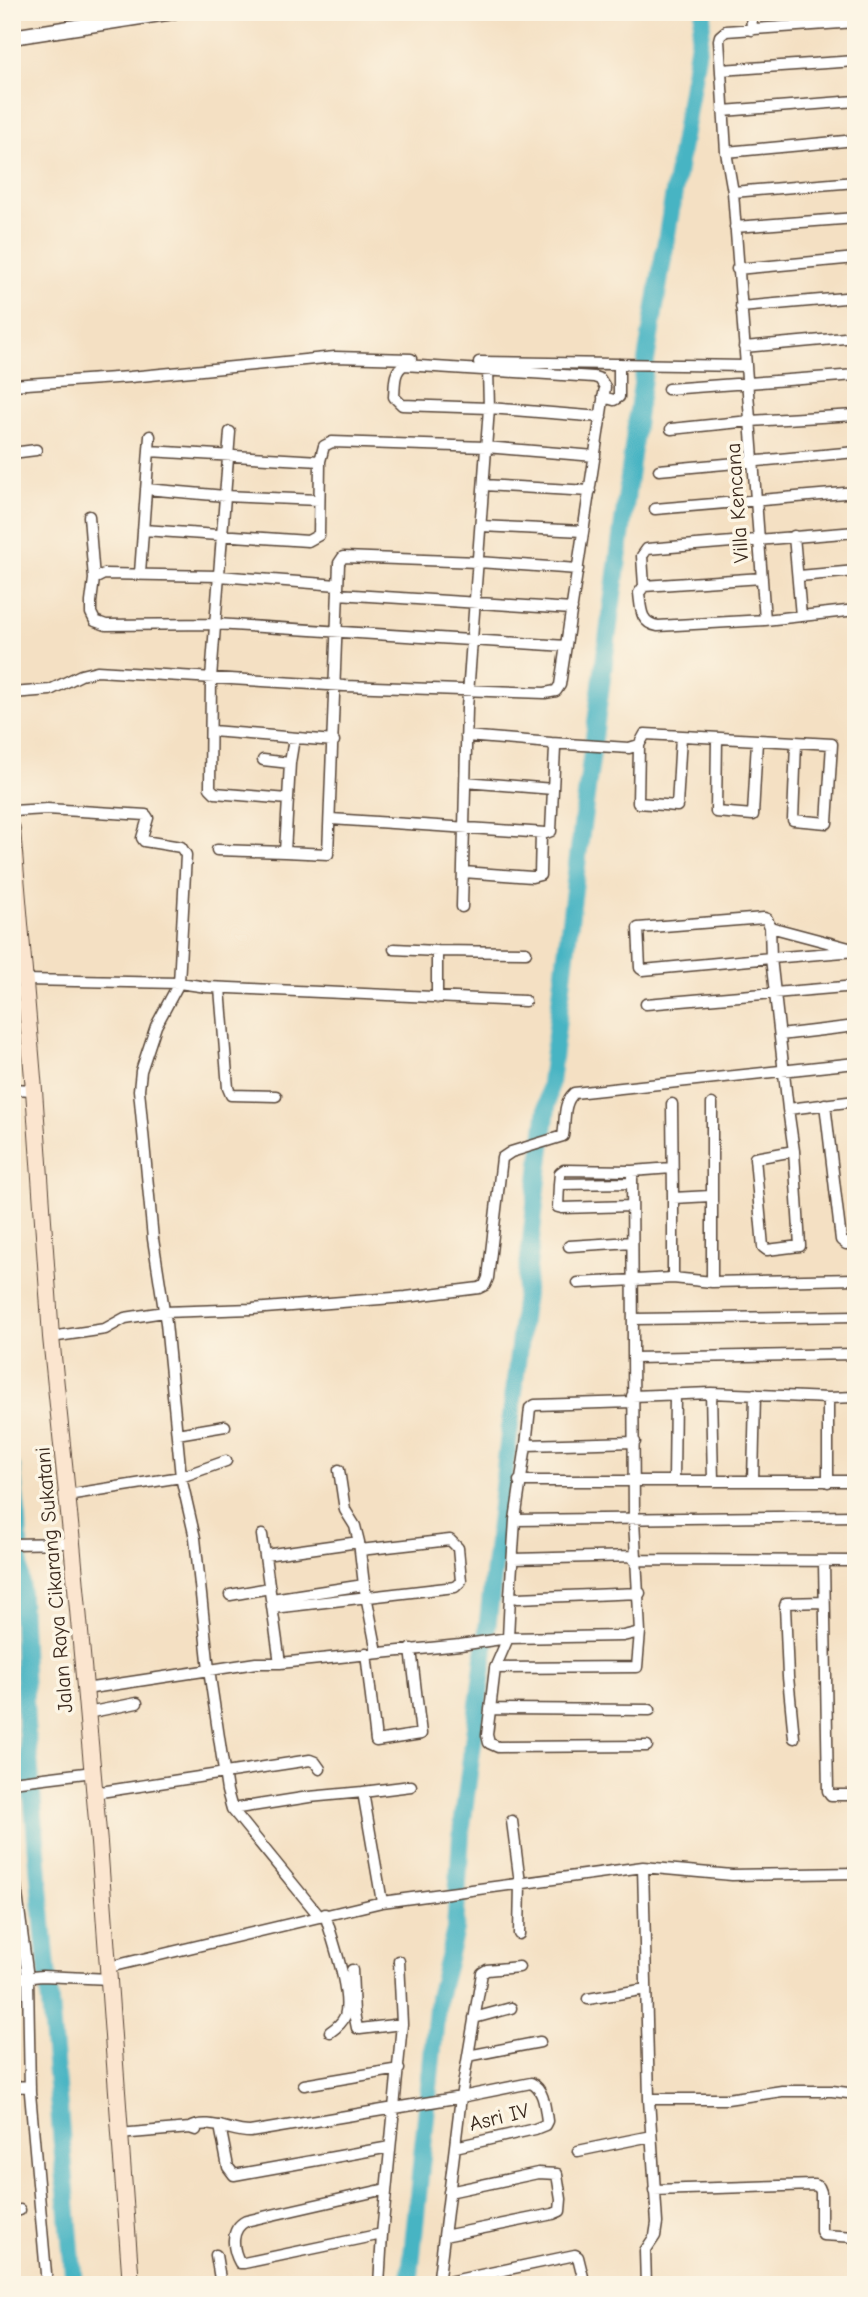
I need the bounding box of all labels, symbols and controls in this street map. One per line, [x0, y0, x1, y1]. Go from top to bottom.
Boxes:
street label: Villa Kencana [721, 442, 753, 564]
street label: Jalan Raya Cikarang Sukatani [30, 1446, 78, 1714]
street label: Asri IV [467, 2098, 532, 2136]

